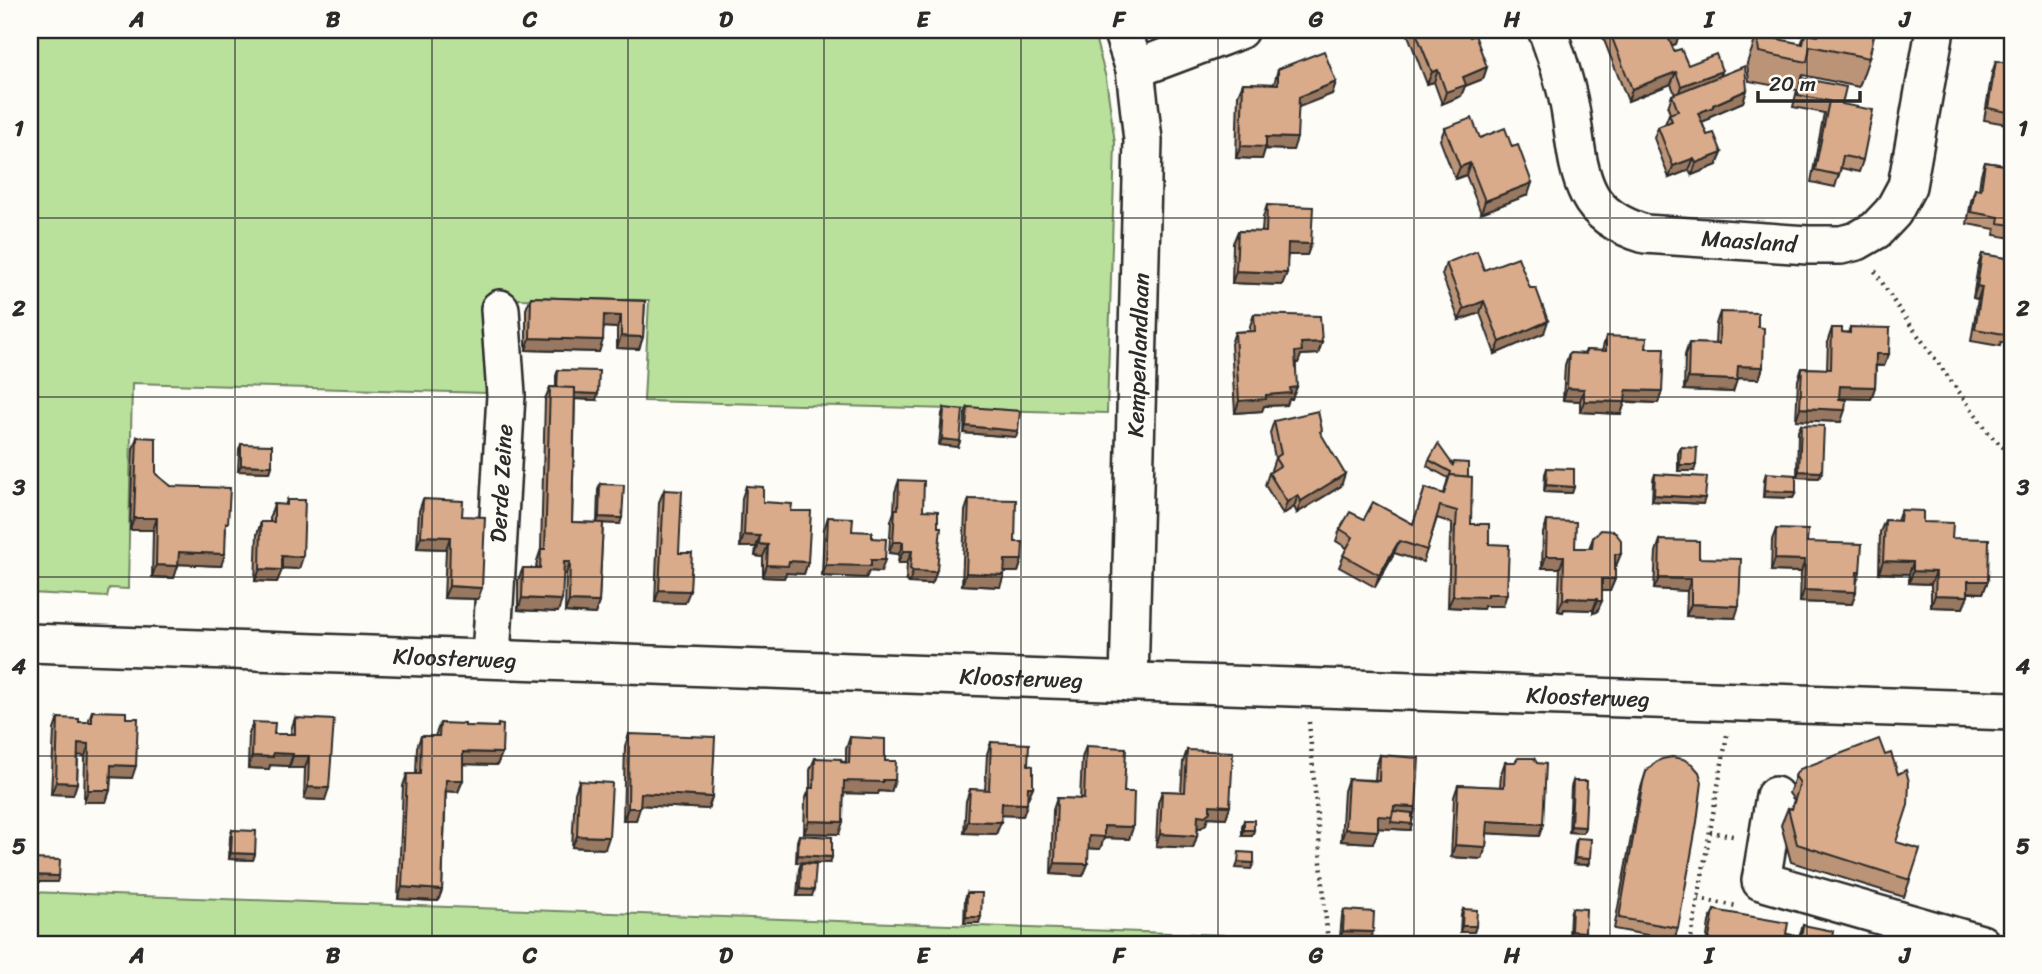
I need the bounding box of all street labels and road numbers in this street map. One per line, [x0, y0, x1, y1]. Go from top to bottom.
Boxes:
street label: Maasland [1700, 218, 1800, 265]
street label: Kempenlandlaan [1115, 272, 1162, 438]
street label: Derde Zeine [478, 423, 525, 544]
street label: Kloosterweg [392, 636, 517, 681]
street label: Kloosterweg [959, 656, 1084, 701]
street label: Kloosterweg [1526, 675, 1651, 720]

